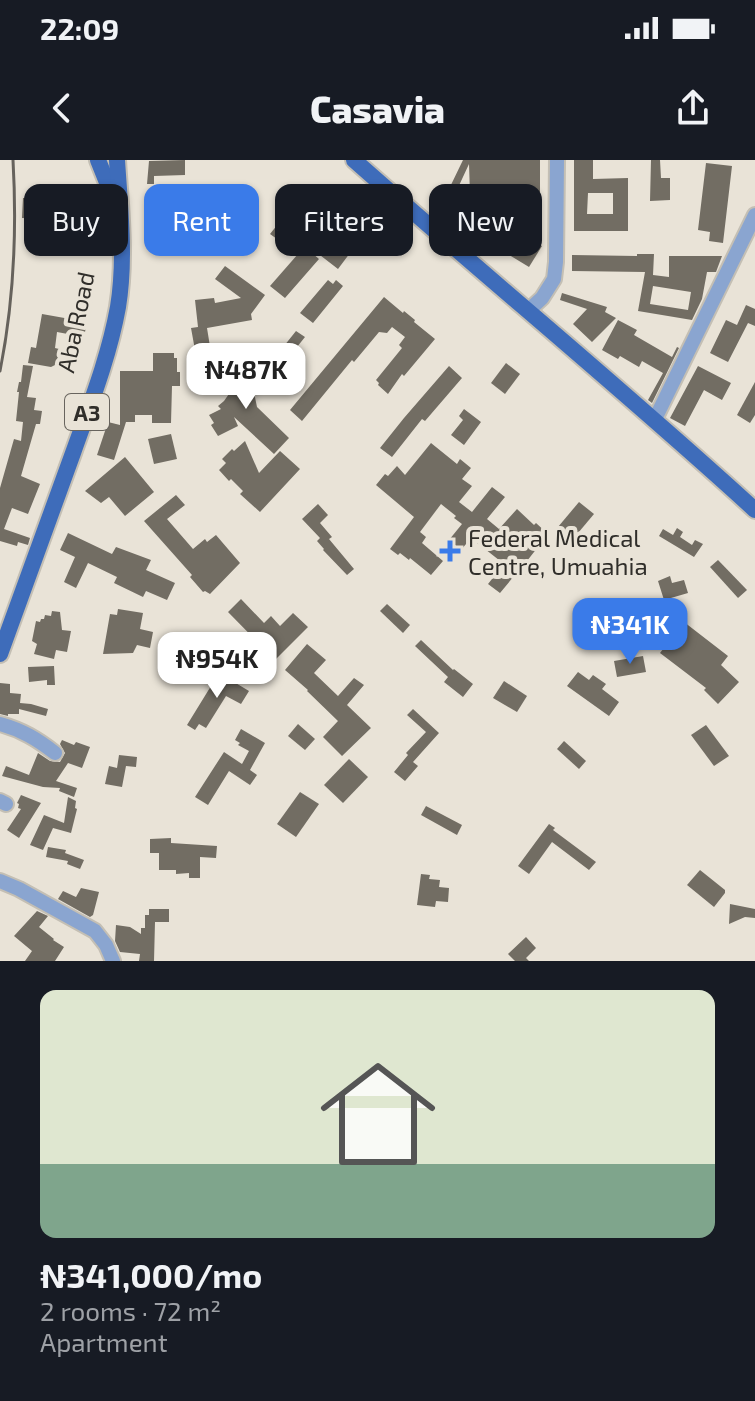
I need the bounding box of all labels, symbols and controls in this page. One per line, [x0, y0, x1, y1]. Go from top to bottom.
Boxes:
text: 22:09 [40, 10, 119, 46]
icon: back [40, 86, 84, 130]
icon: share [671, 86, 715, 130]
text: Casavia [310, 87, 445, 130]
chip: Buy [24, 184, 128, 256]
chip: Rent [144, 184, 259, 256]
chip: Filters [275, 184, 413, 256]
chip: New [429, 184, 542, 256]
street label: Aba Road [50, 269, 100, 375]
pin: ₦487K [190, 343, 302, 411]
text: ₦487K [204, 353, 288, 384]
road number: A3 [65, 394, 109, 430]
place label: Federal Medical Centre, Umuahia [468, 523, 648, 580]
marker: Federal Medical Centre, Umuahia [439, 540, 461, 562]
pin: ₦341K [574, 598, 686, 666]
text: ₦341K [590, 608, 670, 639]
pin: ₦954K [161, 632, 273, 700]
text: ₦954K [176, 642, 258, 673]
icon: home [306, 1042, 450, 1186]
text: ₦341,000/mo [40, 1254, 262, 1295]
text: 2 rooms · 72 m² [40, 1295, 221, 1326]
text: Apartment [40, 1326, 168, 1357]

